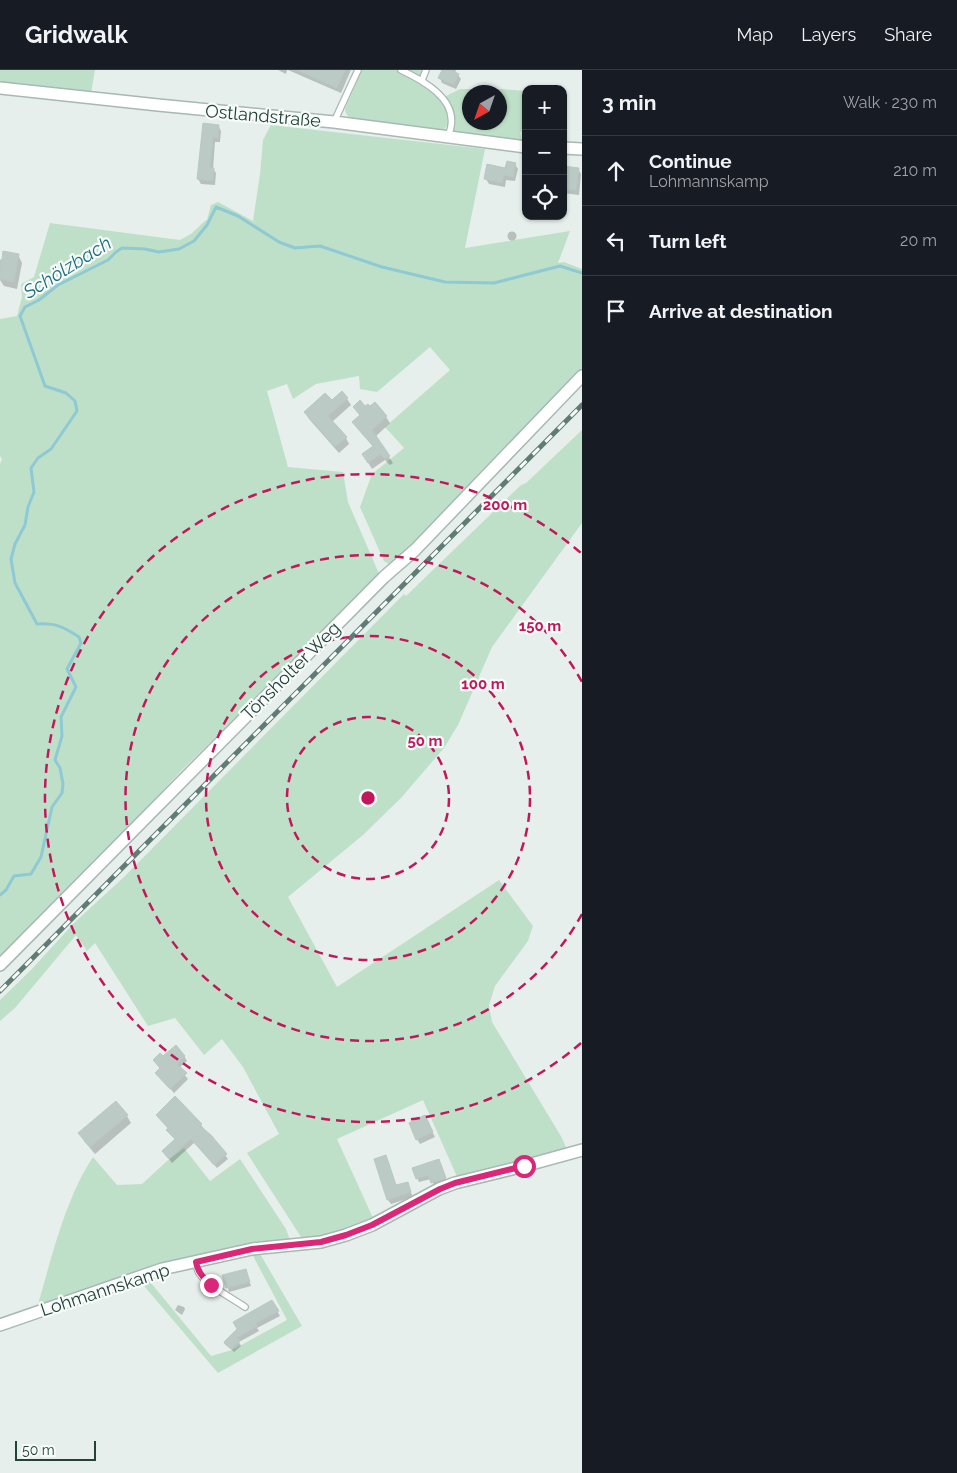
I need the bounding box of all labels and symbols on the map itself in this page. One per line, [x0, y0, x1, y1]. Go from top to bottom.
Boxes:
north arrow [462, 85, 507, 130]
street label: Ostlandstraße [204, 100, 322, 131]
water label: Schölzbach [18, 231, 115, 303]
text: 200 m [483, 496, 527, 514]
street label: Tönsholter Weg [237, 617, 344, 724]
text: 150 m [519, 617, 561, 635]
text: 100 m [461, 675, 505, 693]
text: 50 m [407, 732, 443, 750]
centre of rings [359, 789, 377, 807]
route start [513, 1155, 536, 1178]
street label: Lohmannskamp [38, 1259, 172, 1320]
route end [200, 1274, 223, 1297]
scale bar [15, 1438, 96, 1461]

